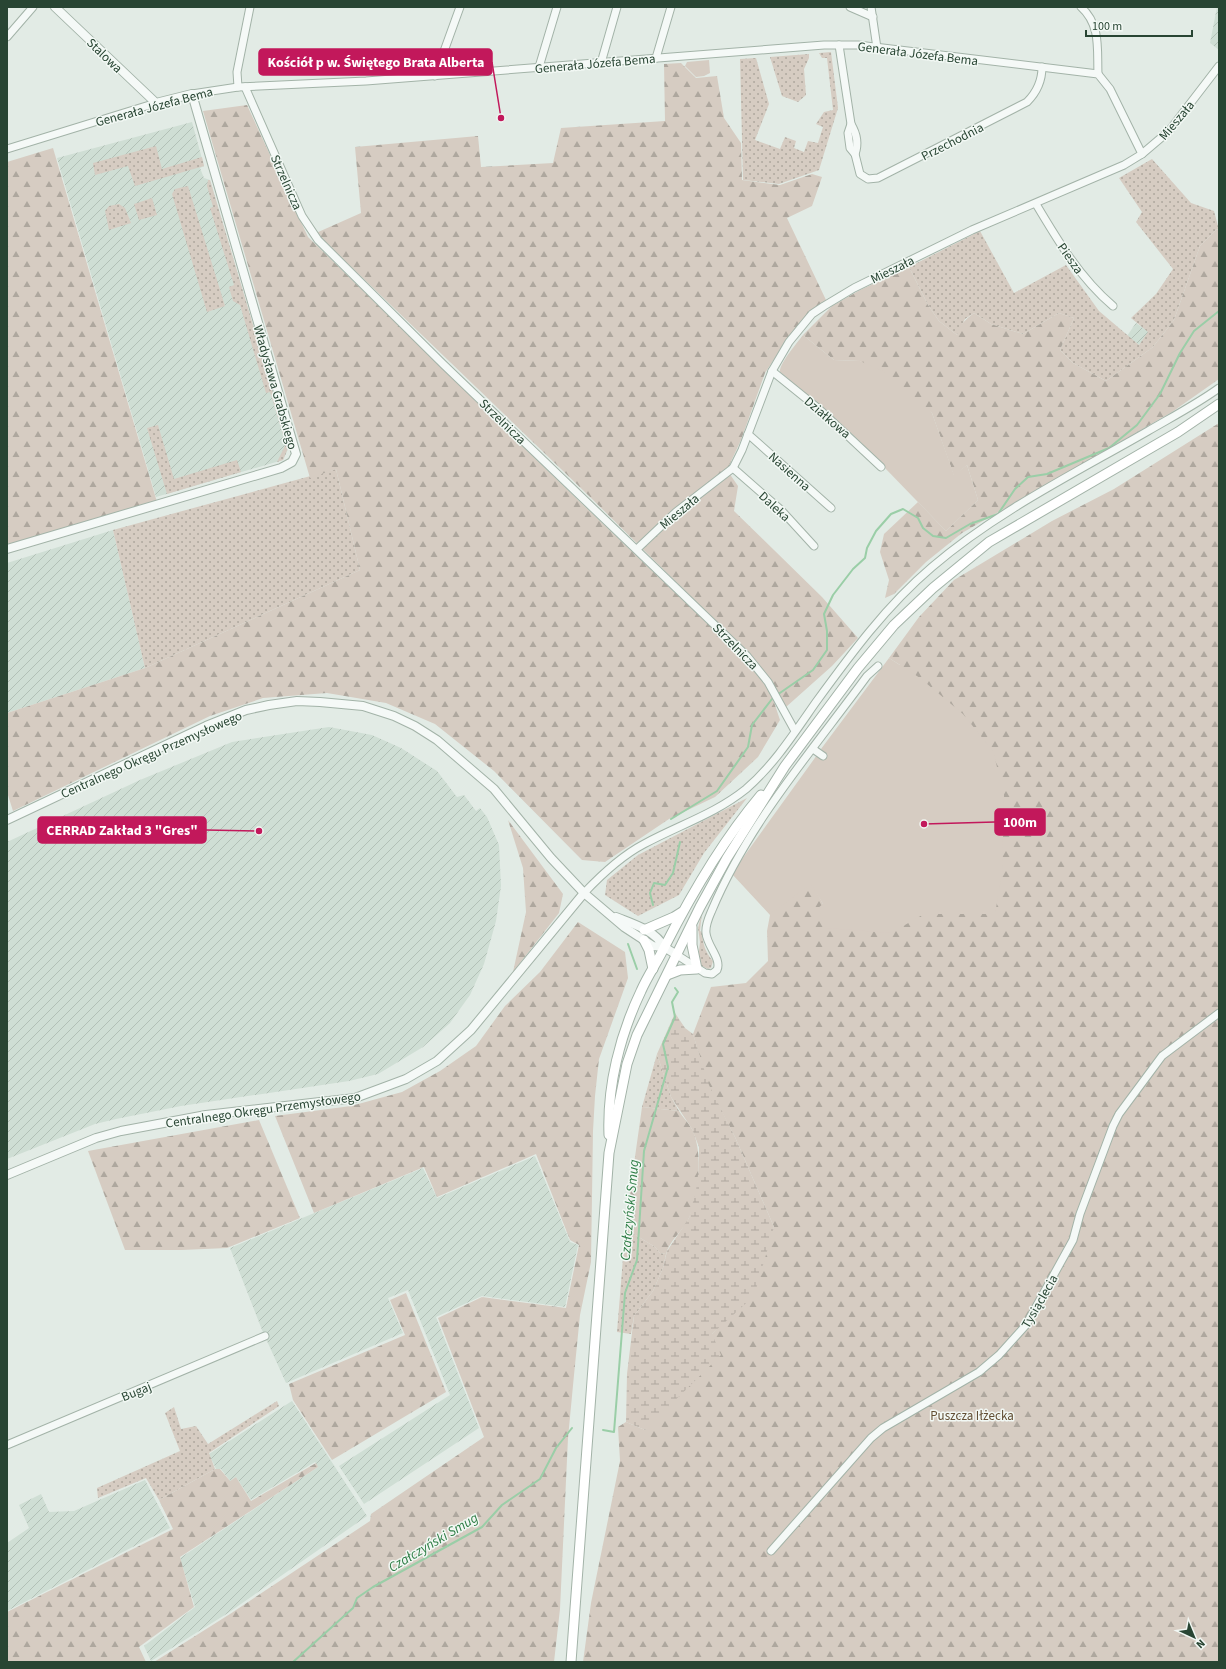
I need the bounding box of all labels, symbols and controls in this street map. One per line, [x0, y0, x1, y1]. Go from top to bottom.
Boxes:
scale bar [1086, 12, 1192, 38]
text: 100 m [1092, 18, 1122, 35]
street label: Stalowa [82, 34, 126, 77]
street label: Generała Józefa Bema [857, 38, 979, 70]
callout: Kościół p w. Świętego Brata Alberta [259, 49, 492, 75]
street label: Generała Józefa Bema [534, 50, 656, 78]
text: Kościół p w. Świętego Brata Alberta [268, 53, 484, 73]
street label: Generała Józefa Bema [94, 83, 215, 131]
street label: Mieszała [1155, 97, 1199, 144]
street label: Przechodnia [918, 118, 987, 165]
street label: Strzelnicza [266, 152, 306, 213]
street label: Piesza [1053, 239, 1087, 278]
street label: Mieszała [867, 252, 917, 288]
street label: Władysława Grabskiego [249, 323, 301, 452]
street label: Działkowa [800, 393, 854, 443]
street label: Strzelnicza [475, 395, 530, 449]
street label: Nasienna [764, 448, 814, 495]
street label: Daleka [755, 487, 794, 526]
street label: Mieszała [656, 490, 703, 534]
street label: Strzelnicza [708, 619, 762, 674]
street label: Centralnego Okręgu Przemysłowego [58, 707, 245, 803]
callout: 100m [995, 809, 1045, 835]
text: 100m [1003, 813, 1037, 833]
callout: CERRAD Zakład 3 "Gres" [38, 817, 206, 843]
text: CERRAD Zakład 3 "Gres" [46, 821, 198, 841]
street label: Centralnego Okręgu Przemysłowego [164, 1087, 362, 1133]
water label: Czałczyński Smug [616, 1159, 644, 1262]
street label: Tysiąclecia [1017, 1271, 1062, 1332]
street label: Bugaj [119, 1378, 154, 1406]
park label: Puszcza Iłżecka [930, 1407, 1014, 1425]
water label: Czałczyński Smug [385, 1508, 482, 1578]
north arrow [1174, 1617, 1214, 1657]
text: N [1193, 1636, 1208, 1652]

